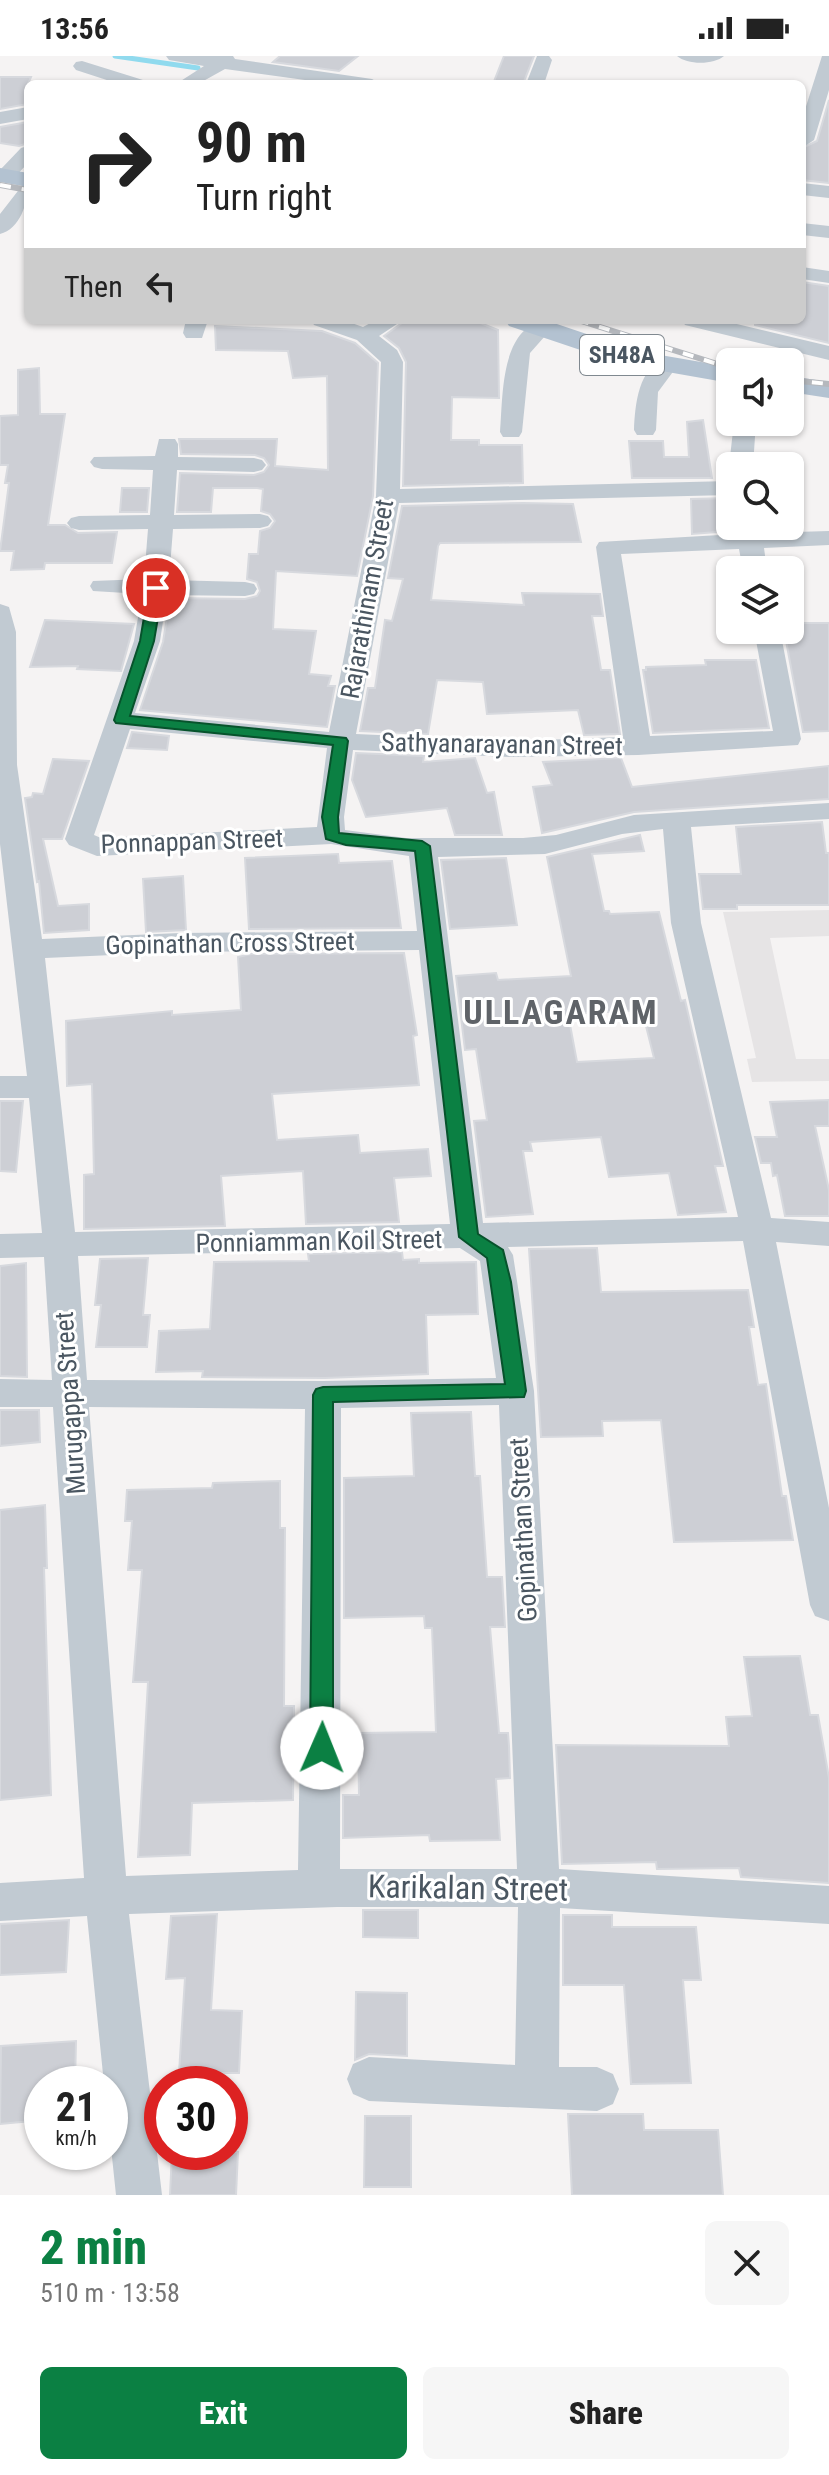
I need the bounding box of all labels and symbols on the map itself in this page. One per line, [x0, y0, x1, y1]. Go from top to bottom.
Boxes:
road number: SH48A [580, 335, 664, 375]
street label: Rajarathinam Street [335, 497, 399, 701]
pin [122, 554, 190, 622]
street label: Sathyanarayanan Street [381, 727, 623, 761]
street label: Ponnappan Street [100, 823, 284, 859]
street label: Gopinathan Cross Street [105, 926, 355, 960]
district label: ULLAGARAM [463, 992, 659, 1032]
street label: Ponniamman Koil Street [195, 1224, 443, 1258]
street label: Murugappa Street [49, 1311, 91, 1495]
street label: Gopinathan Street [503, 1437, 543, 1623]
position arrow [280, 1706, 364, 1790]
street label: Karikalan Street [368, 1867, 568, 1909]
speed limit sign: 30 [144, 2066, 248, 2170]

